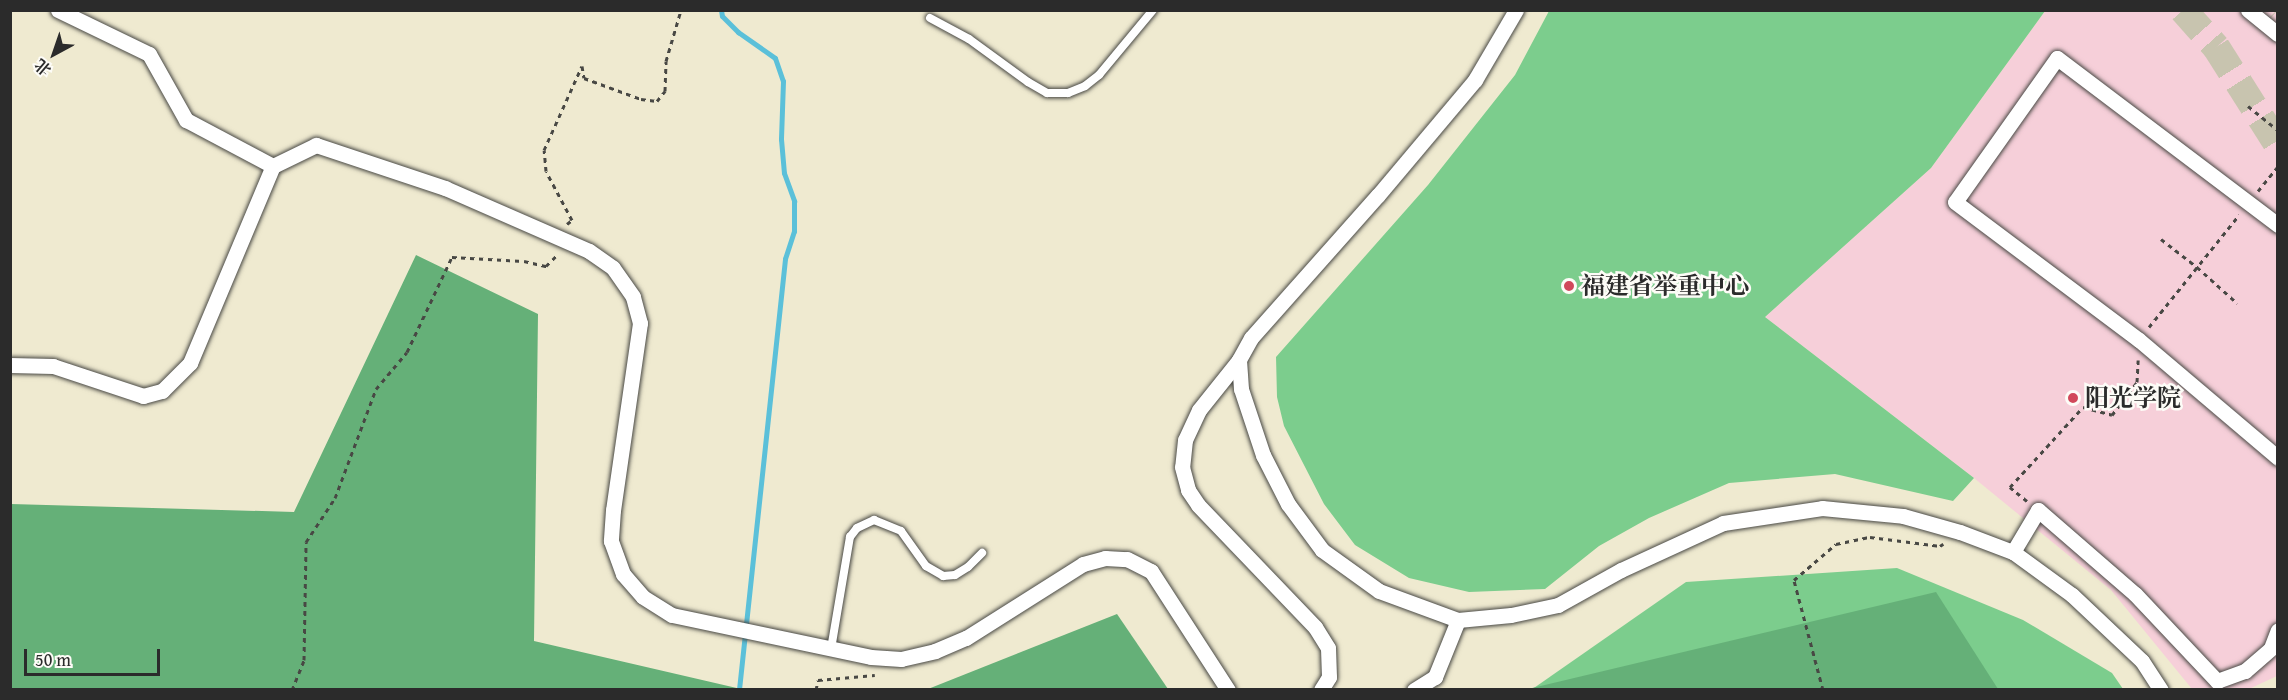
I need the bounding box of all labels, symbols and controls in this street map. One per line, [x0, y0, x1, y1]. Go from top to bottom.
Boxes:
north arrow [24, 24, 84, 84]
text: 北 [29, 53, 56, 82]
place label: 福建省举重中心 [1581, 272, 1749, 300]
marker: 福建省举重中心 [1562, 279, 1576, 293]
place label: 阳光学院 [2085, 384, 2181, 412]
marker: 阳光学院 [2066, 391, 2080, 405]
scale bar [27, 637, 164, 675]
text: 50 m [35, 646, 71, 673]

